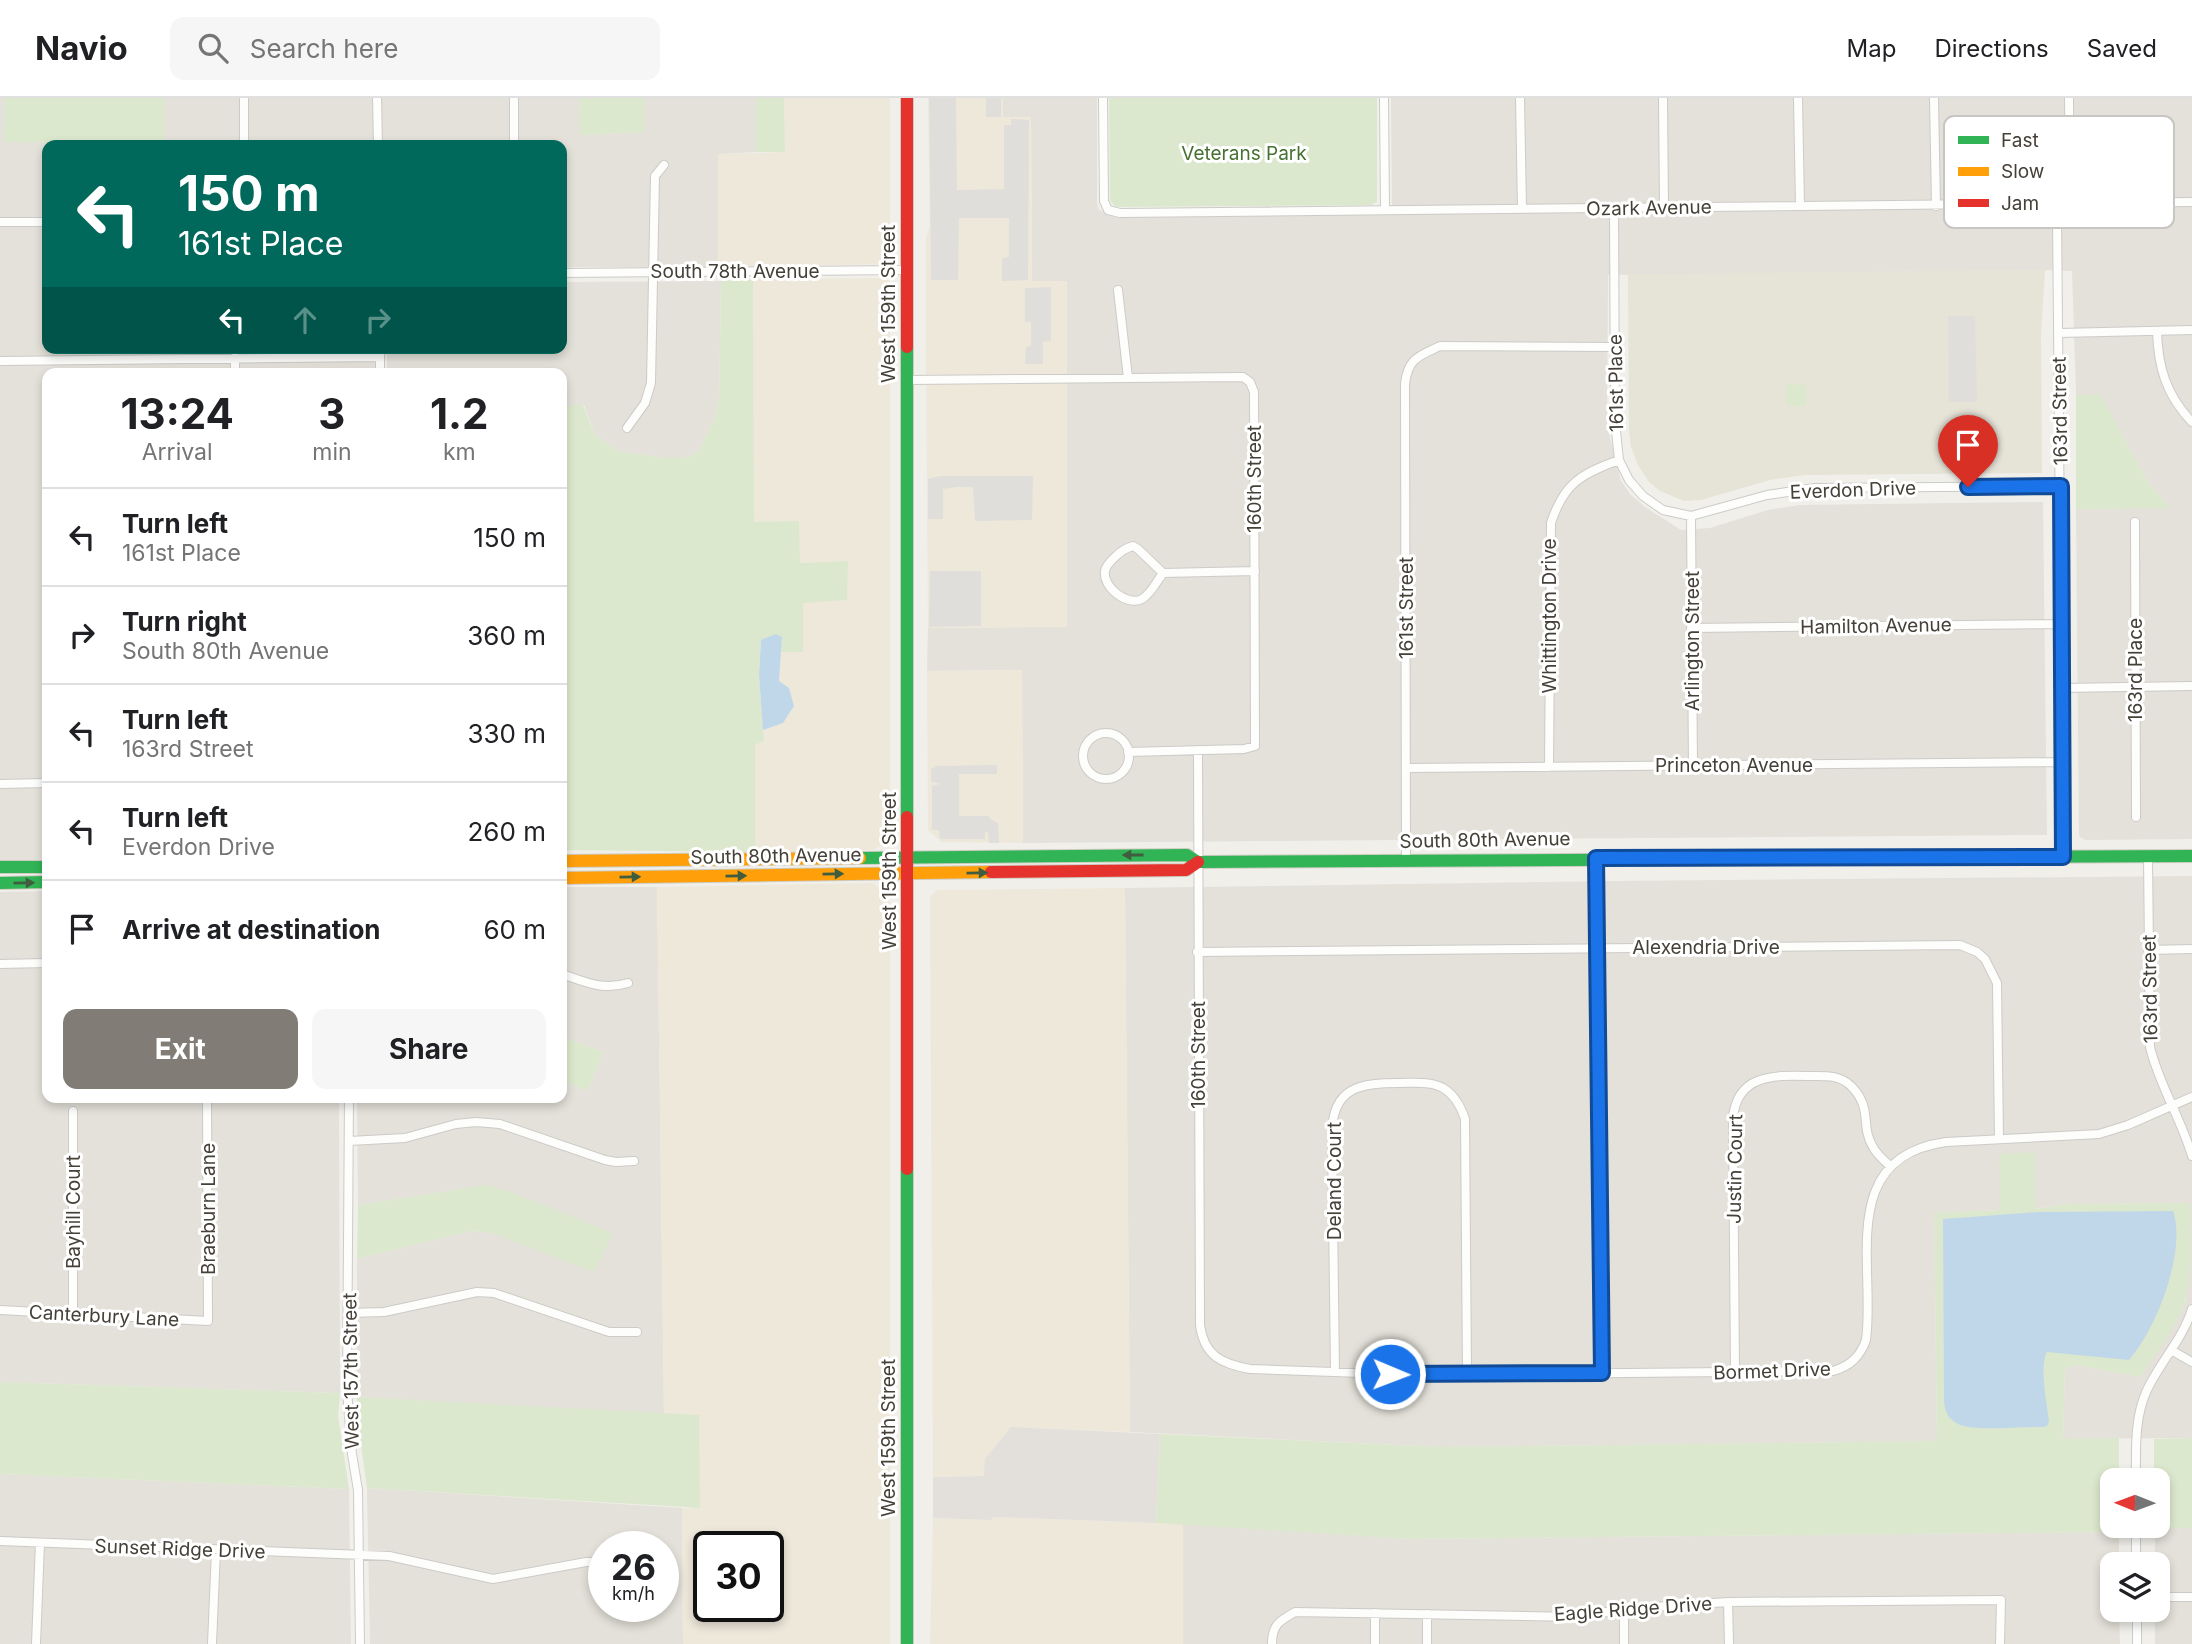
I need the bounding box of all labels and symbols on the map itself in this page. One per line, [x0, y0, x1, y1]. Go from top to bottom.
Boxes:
legend [1944, 116, 2174, 228]
text: Fast [2001, 129, 2039, 152]
park label: Veterans Park [1181, 142, 1307, 165]
text: Slow [2001, 160, 2044, 183]
text: Jam [2001, 192, 2039, 215]
street label: Ozark Avenue [1586, 195, 1712, 221]
street label: West 159th Street [877, 225, 900, 383]
street label: South 78th Avenue [650, 260, 820, 283]
street label: 161st Place [1604, 334, 1628, 432]
street label: 163rd Street [2048, 356, 2072, 466]
pin [1938, 415, 1998, 487]
street label: 160th Street [1243, 425, 1266, 533]
street label: Everdon Drive [1789, 476, 1917, 504]
street label: Whittington Drive [1538, 538, 1561, 694]
street label: 161st Street [1395, 557, 1418, 659]
street label: Arlington Street [1681, 571, 1704, 711]
street label: Hamilton Avenue [1800, 613, 1952, 639]
street label: 163rd Place [2124, 618, 2147, 722]
street label: Princeton Avenue [1655, 754, 1813, 777]
street label: West 159th Street [878, 792, 901, 950]
street label: South 80th Avenue [1399, 827, 1571, 853]
street label: South 80th Avenue [690, 843, 862, 869]
one-way arrow [1122, 849, 1144, 861]
one-way arrow [966, 867, 988, 879]
one-way arrow [823, 868, 845, 880]
one-way arrow [725, 870, 747, 881]
one-way arrow [619, 871, 641, 883]
one-way arrow [13, 877, 35, 888]
street label: 163rd Street [2138, 934, 2162, 1044]
street label: Alexendria Drive [1632, 936, 1780, 959]
street label: 160th Street [1187, 1001, 1210, 1109]
street label: Justin Court [1723, 1114, 1747, 1224]
street label: Deland Court [1323, 1122, 1346, 1240]
street label: Braeburn Lane [197, 1143, 220, 1275]
street label: Bayhill Court [62, 1155, 85, 1269]
street label: West 157th Street [338, 1292, 364, 1450]
street label: Canterbury Lane [28, 1301, 180, 1331]
position arrow [1353, 1337, 1427, 1411]
street label: Bormet Drive [1713, 1357, 1831, 1385]
street label: West 159th Street [877, 1359, 900, 1517]
north arrow [2100, 1468, 2170, 1538]
speed limit sign: 30 [693, 1531, 784, 1622]
street label: Sunset Ridge Drive [94, 1535, 266, 1563]
street label: Eagle Ridge Drive [1553, 1592, 1713, 1626]

